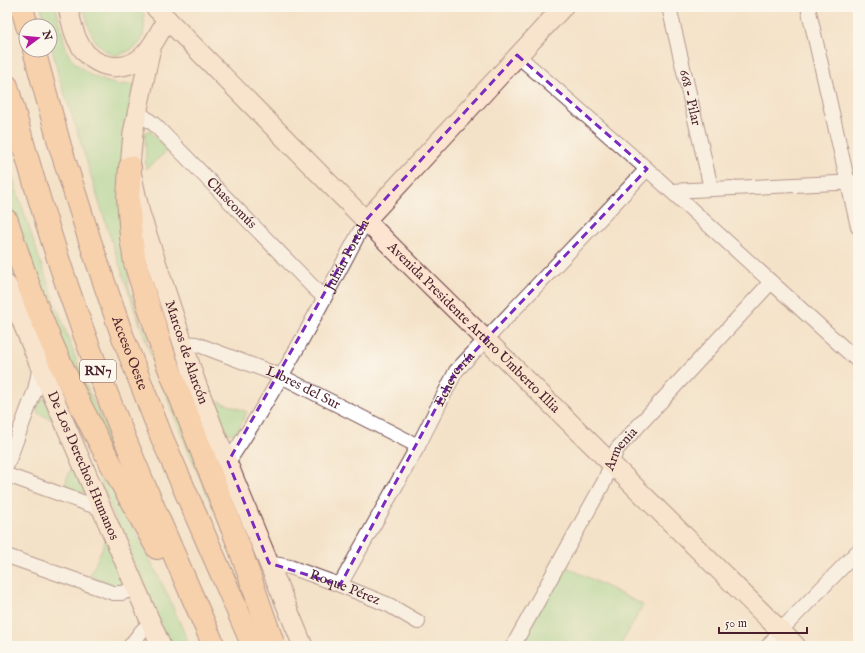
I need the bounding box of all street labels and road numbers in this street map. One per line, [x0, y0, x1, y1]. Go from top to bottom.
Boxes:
street label: 668 - Pilar [675, 68, 705, 127]
street label: Chascomús [202, 174, 260, 233]
street label: Julián Portela [320, 215, 374, 296]
street label: Avenida Presidente Arturo Umberto Illia [383, 238, 565, 418]
street label: Marcos de Alarcón [160, 298, 213, 407]
street label: Acceso Oeste [107, 313, 152, 393]
street label: Echeverría [431, 347, 479, 409]
road number: RN7 [80, 360, 116, 382]
street label: Libres del Sur [263, 362, 344, 414]
street label: De Los Derechos Humanos [43, 388, 123, 543]
street label: Armenia [600, 423, 642, 474]
street label: Roque Pérez [307, 566, 383, 610]

